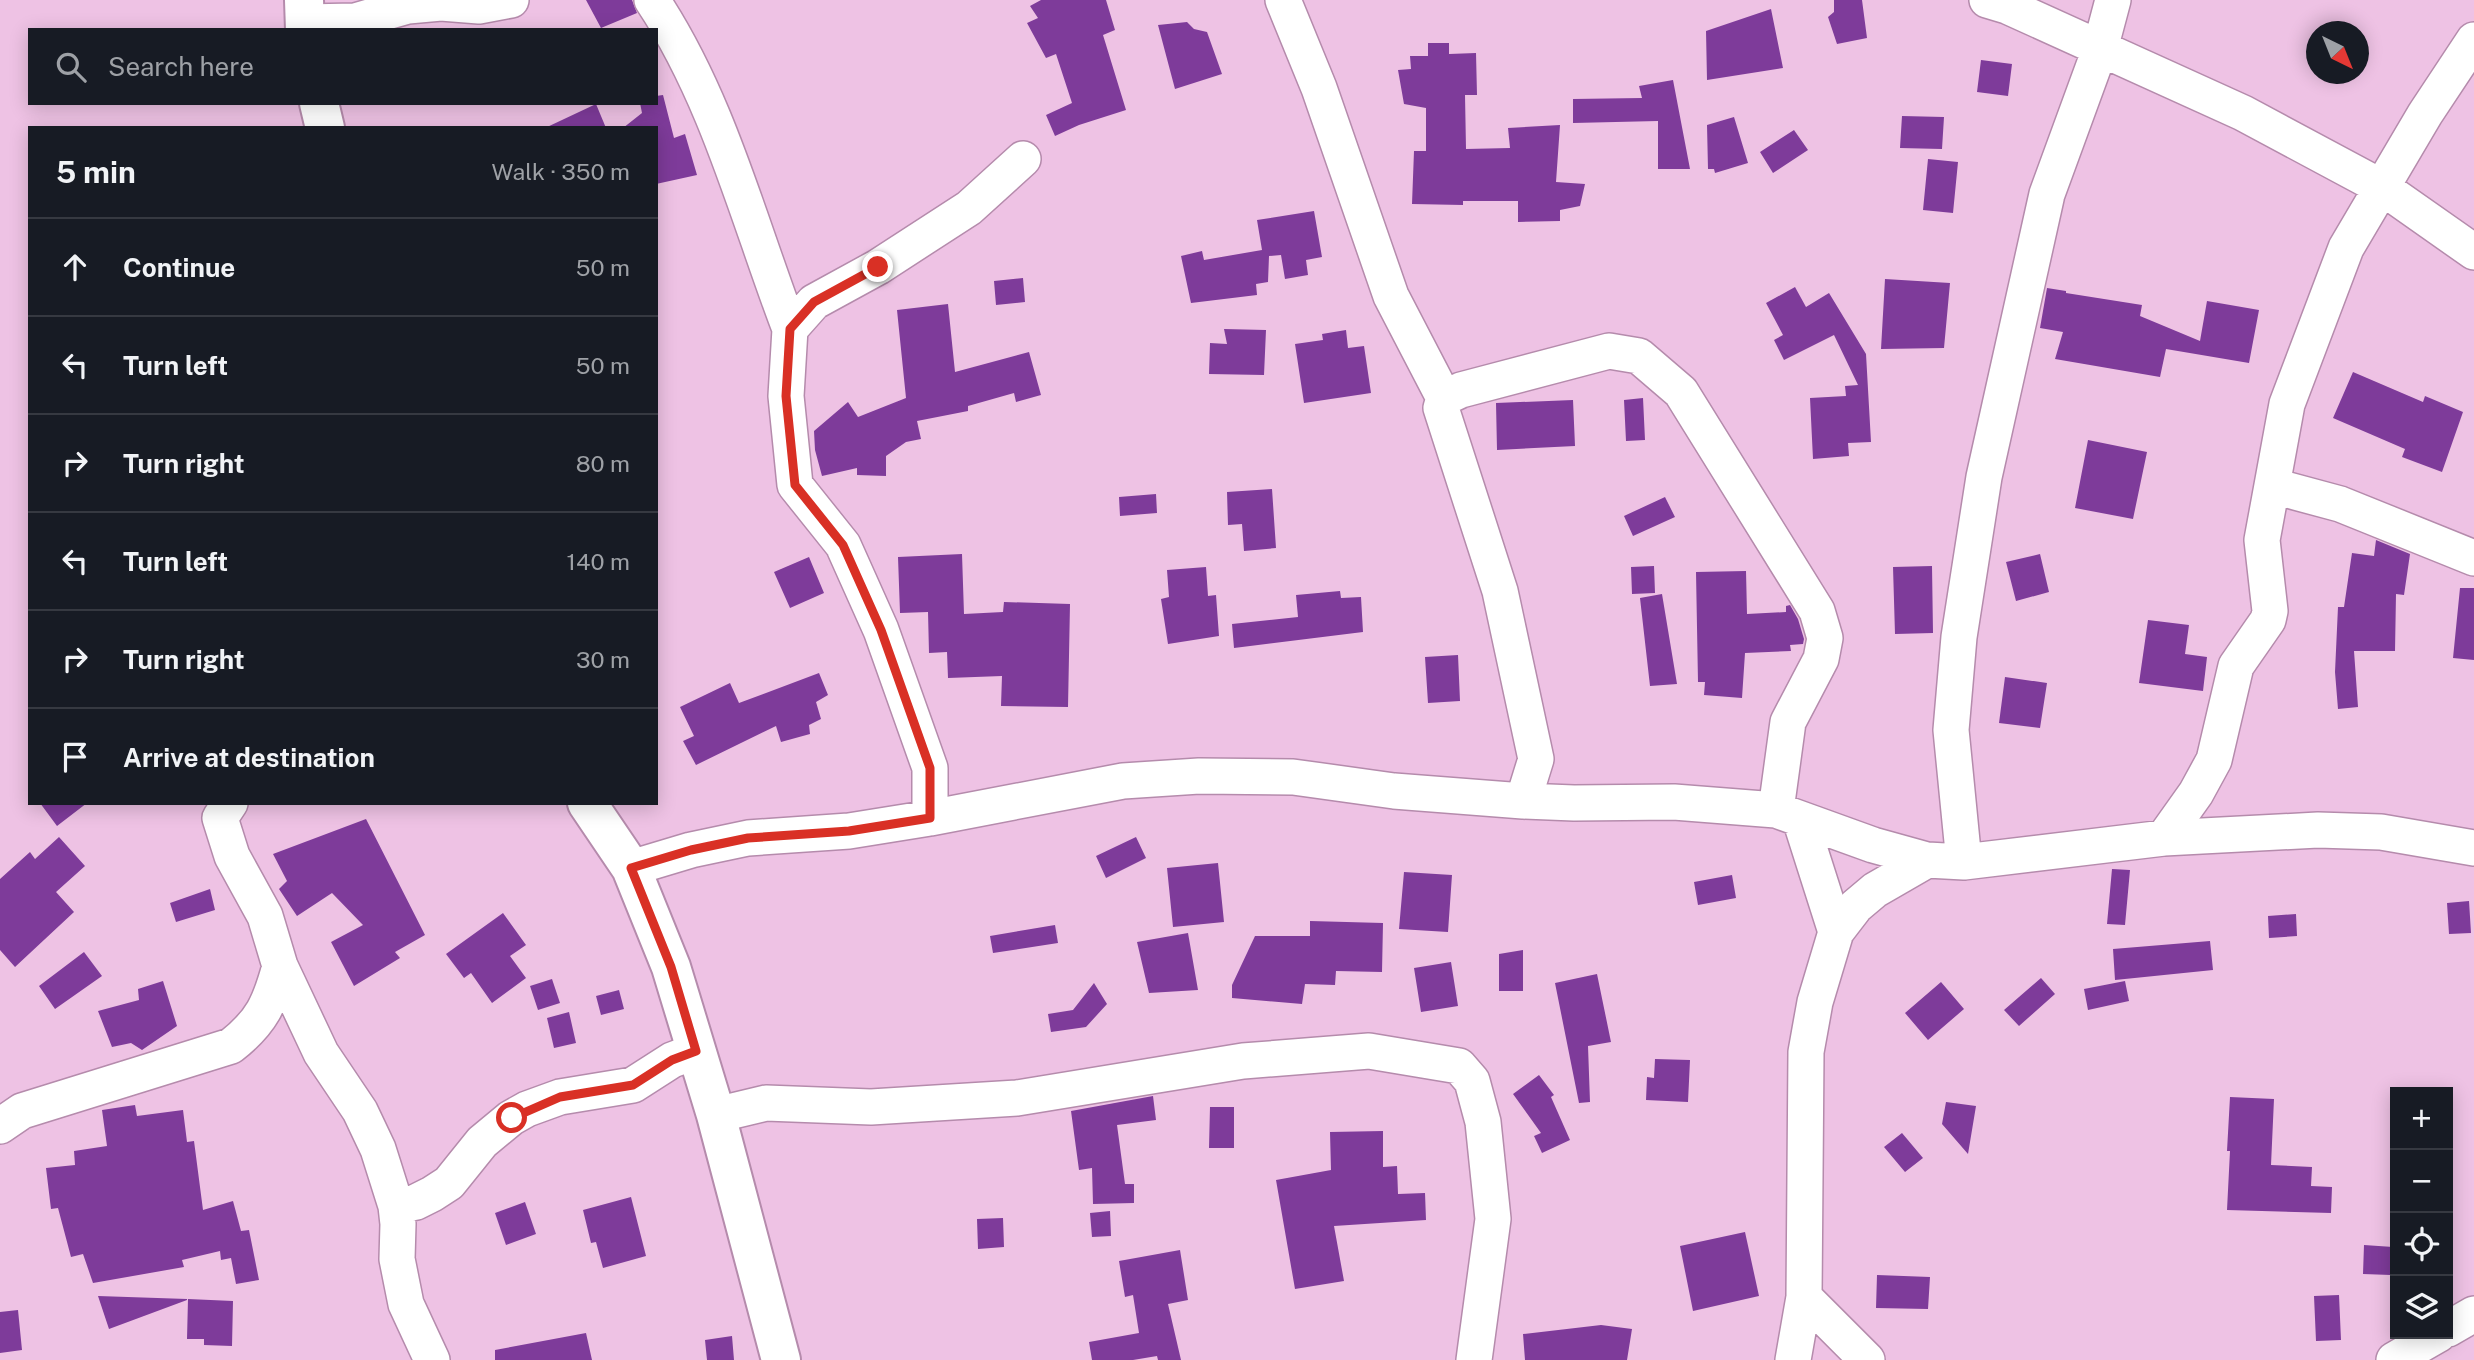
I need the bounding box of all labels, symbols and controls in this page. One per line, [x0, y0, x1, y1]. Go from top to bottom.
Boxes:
north arrow [2306, 21, 2369, 84]
search box [28, 28, 658, 105]
icon: search [52, 48, 90, 86]
text: Search here [108, 51, 254, 82]
text: 5 min [56, 154, 136, 190]
text: Walk · 350 m [491, 158, 630, 185]
icon: ahead [56, 248, 94, 286]
route end [862, 251, 893, 282]
text: Continue [123, 252, 235, 283]
text: 50 m [576, 254, 630, 281]
icon: left [56, 346, 94, 384]
text: Turn left [123, 350, 228, 381]
text: 50 m [576, 352, 630, 379]
icon: right [56, 444, 94, 482]
text: Turn right [123, 448, 245, 479]
text: 80 m [576, 450, 630, 477]
icon: left [56, 542, 94, 580]
text: Turn left [123, 546, 228, 577]
text: 140 m [567, 548, 630, 575]
icon: right [56, 640, 94, 678]
text: Turn right [123, 644, 245, 675]
text: 30 m [576, 646, 630, 673]
icon: arrive [56, 738, 94, 776]
text: Arrive at destination [123, 742, 375, 773]
map controls [2390, 1087, 2453, 1339]
button: + [2390, 1087, 2453, 1150]
route start [496, 1102, 527, 1133]
button: − [2390, 1150, 2453, 1213]
button: locate [2390, 1213, 2453, 1276]
button: layers [2390, 1276, 2453, 1339]

